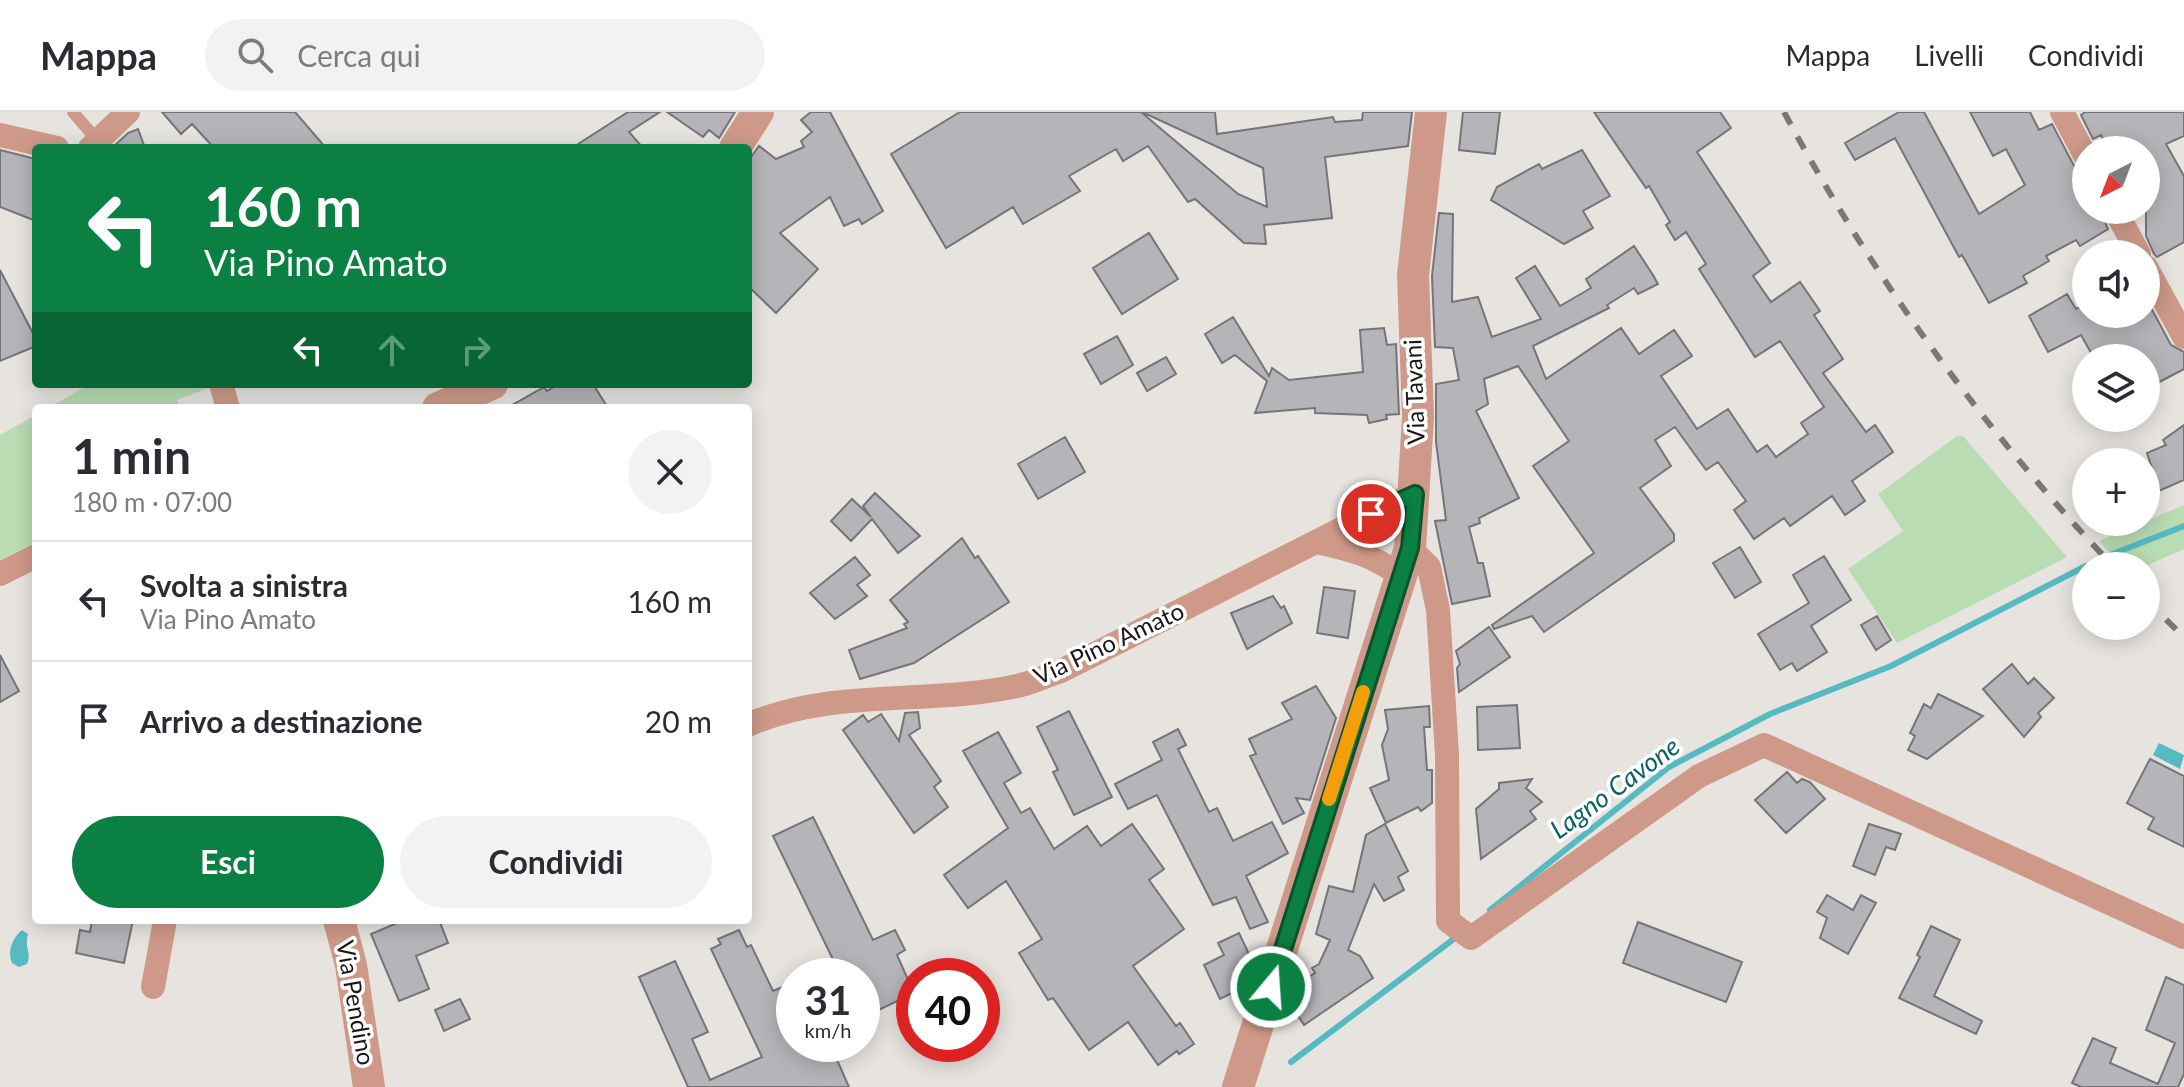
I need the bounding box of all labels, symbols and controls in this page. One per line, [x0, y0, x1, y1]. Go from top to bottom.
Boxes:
search box [205, 19, 765, 91]
text: Mappa [40, 32, 157, 78]
icon: search [233, 33, 277, 77]
text: Cerca qui [297, 37, 421, 73]
text: Mappa [1785, 38, 1870, 72]
text: Livelli [1914, 38, 1984, 72]
text: Condividi [2028, 38, 2144, 72]
north arrow [2072, 136, 2160, 224]
map controls [2072, 136, 2160, 640]
text: 160 m [204, 172, 362, 239]
icon: left [72, 176, 176, 280]
text: Via Pino Amato [204, 240, 448, 284]
button: sound [2072, 240, 2160, 328]
icon: left [286, 328, 330, 372]
icon: ahead [370, 328, 414, 372]
icon: right [454, 328, 498, 372]
street label: Via Tavani [1397, 339, 1430, 445]
button: layers [2072, 344, 2160, 432]
text: 1 min [72, 427, 191, 484]
button: close [628, 430, 712, 514]
button: + [2072, 448, 2160, 536]
pin [1337, 480, 1405, 548]
text: 180 m · 07:00 [72, 486, 232, 518]
icon: arrive [1349, 492, 1393, 536]
button: − [2072, 552, 2160, 640]
text: Svolta a sinistra [140, 567, 348, 603]
icon: left [72, 579, 116, 623]
text: 160 m [627, 583, 712, 619]
street label: Via Pino Amato [1029, 595, 1188, 690]
text: Via Pino Amato [140, 603, 316, 635]
icon: arrive [72, 699, 116, 743]
text: Arrivo a destinazione [140, 703, 422, 739]
text: 20 m [645, 703, 712, 739]
water label: Lagno Cavone [1543, 729, 1685, 845]
button: Esci [72, 816, 384, 908]
button: Condividi [400, 816, 712, 908]
street label: Via Pendino [331, 938, 382, 1067]
position arrow [1229, 945, 1313, 1029]
speed limit sign: 40 [896, 958, 1000, 1062]
text: 31 [805, 976, 851, 1024]
text: km/h [805, 1018, 851, 1042]

